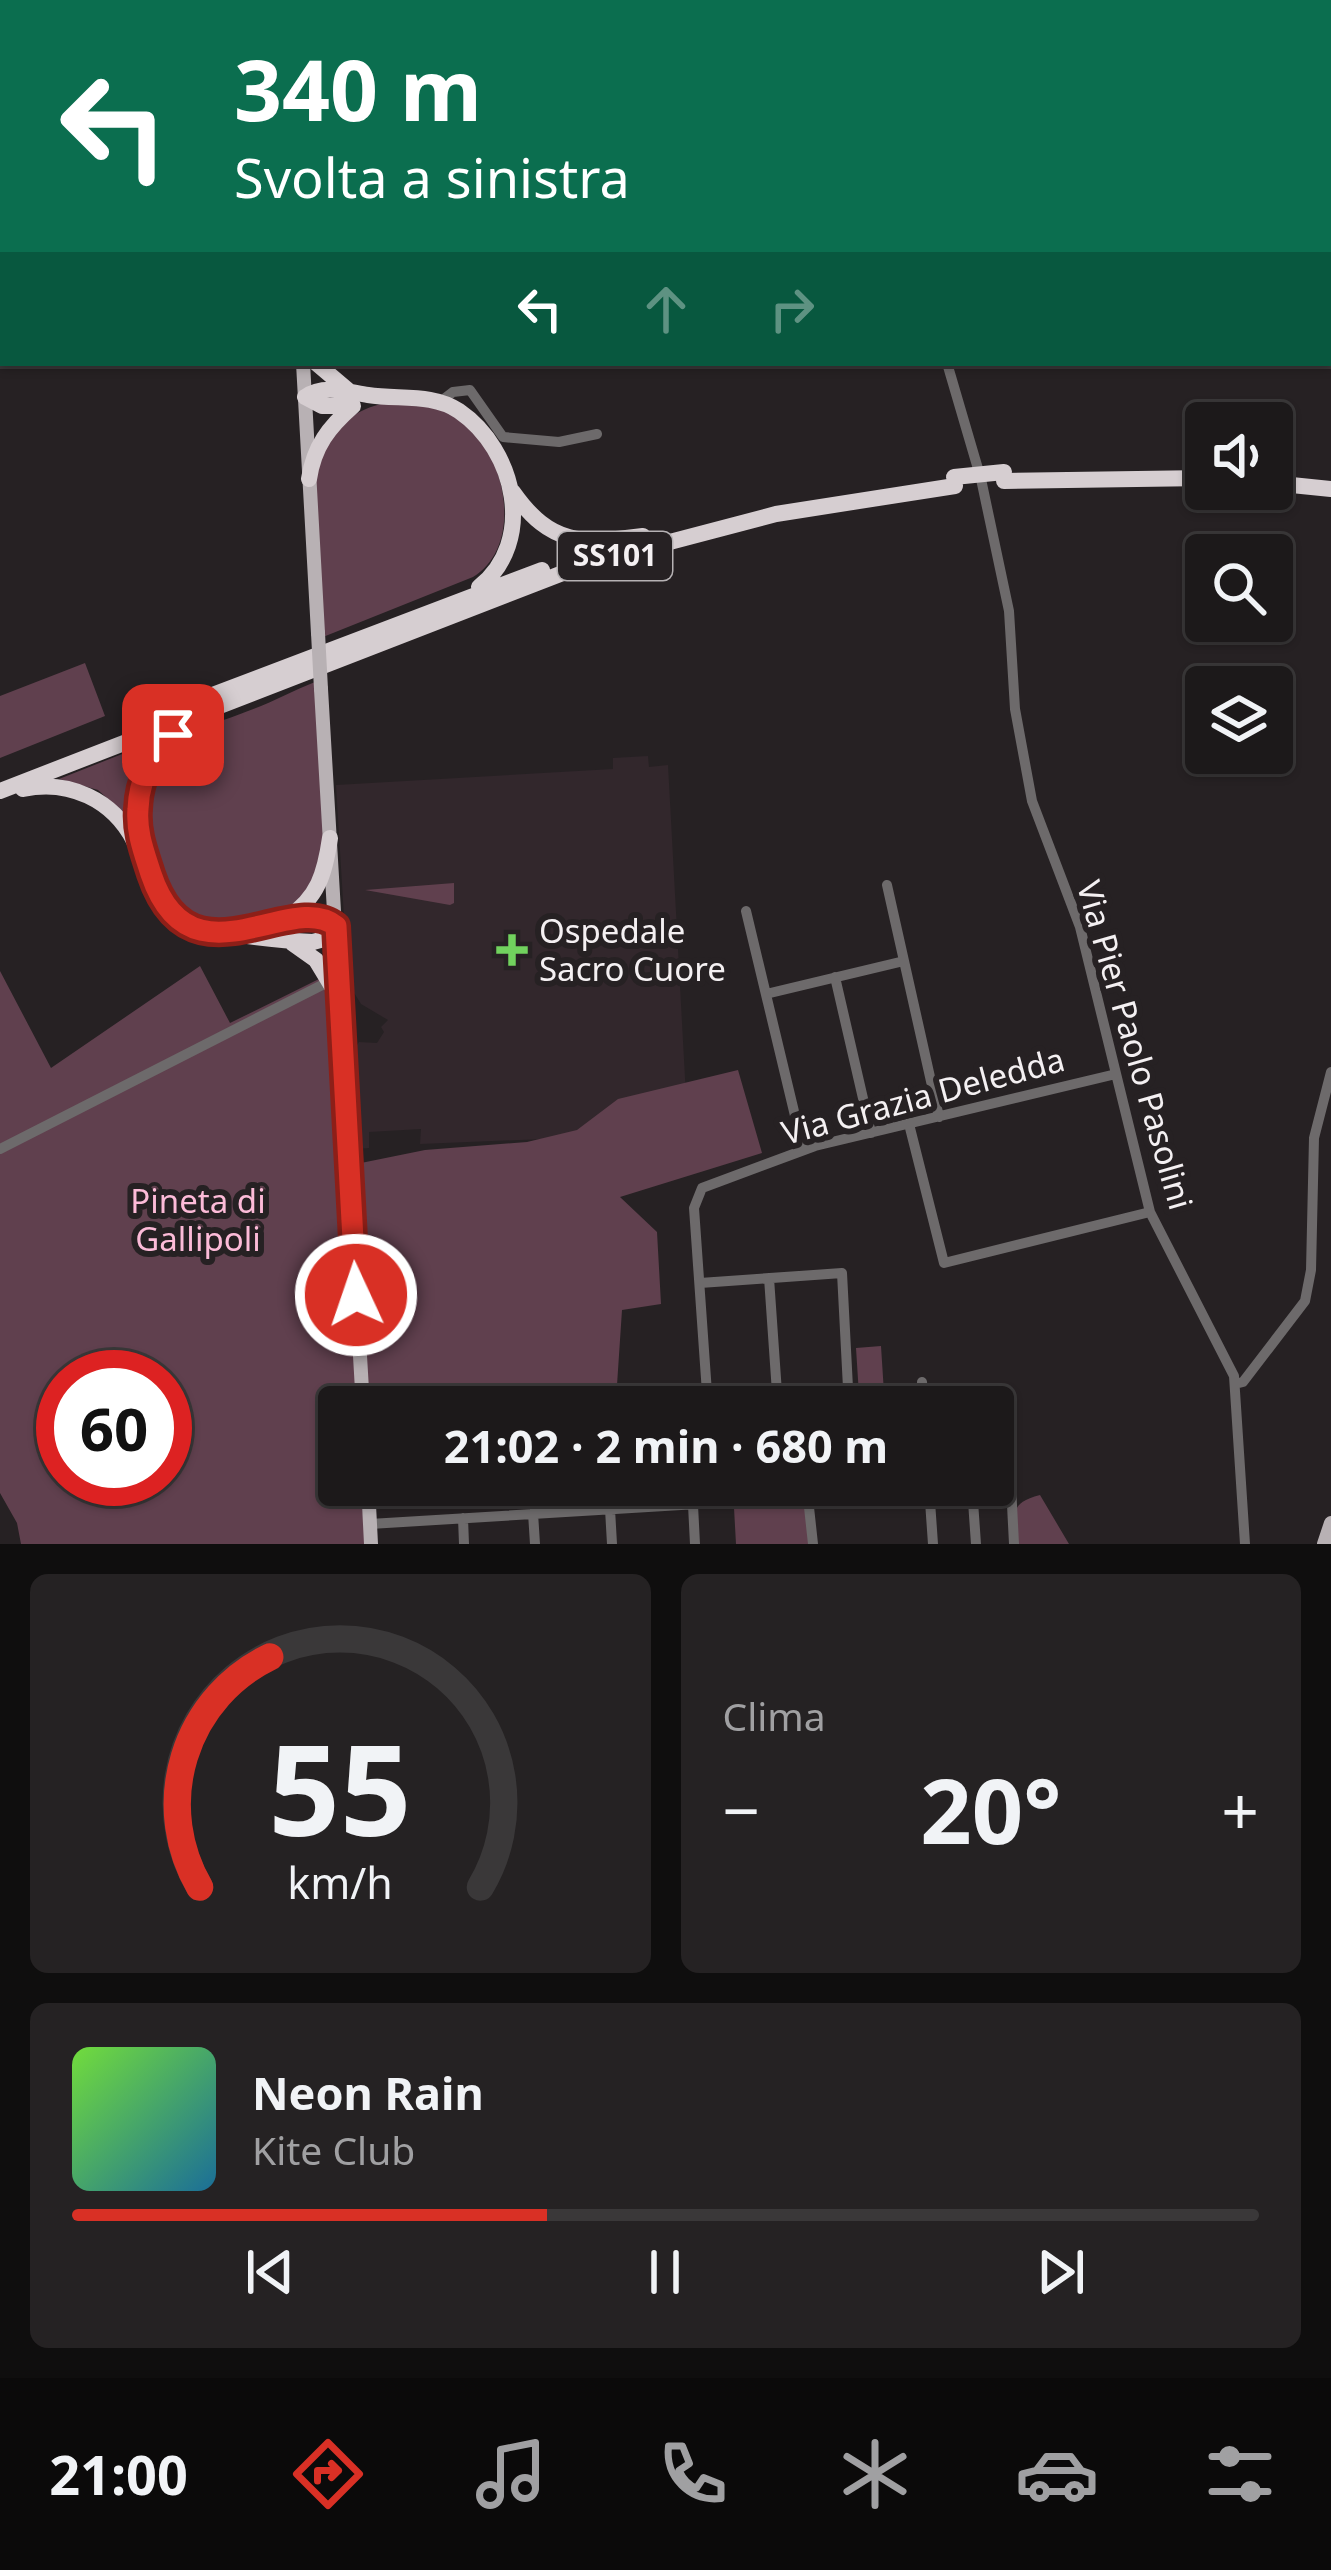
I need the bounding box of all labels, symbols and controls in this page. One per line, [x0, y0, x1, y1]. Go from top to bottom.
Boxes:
text: 340 m [234, 31, 482, 146]
icon: left [36, 48, 192, 204]
text: Svolta a sinistra [234, 140, 630, 214]
icon: left [507, 276, 573, 342]
icon: ahead [633, 276, 699, 342]
icon: right [759, 276, 825, 342]
map controls [1185, 402, 1293, 774]
button: sound [1185, 402, 1293, 510]
road number: SS101 [558, 532, 672, 580]
button: search [1185, 534, 1293, 642]
button: layers [1185, 666, 1293, 774]
pin [122, 684, 224, 786]
icon: arrive [140, 702, 206, 768]
street label: Via Pier Paolo Pasolini [1067, 875, 1204, 1215]
place label: Ospedale Sacro Cuore [539, 908, 726, 991]
marker: Ospedale Sacro Cuore [496, 934, 528, 966]
street label: Via Grazia Deledda [777, 1036, 1069, 1155]
park label: Pineta di Gallipoli [130, 1178, 266, 1261]
position arrow [293, 1232, 419, 1358]
speed limit sign: 60 [36, 1350, 192, 1506]
text: 21:02 · 2 min · 680 m [444, 1415, 888, 1476]
text: Clima [723, 1689, 826, 1742]
text: 55 [269, 1703, 412, 1873]
text: 20° [920, 1748, 1061, 1870]
text: − [723, 1764, 760, 1854]
text: + [1221, 1764, 1259, 1854]
text: km/h [288, 1852, 393, 1911]
text: Neon Rain [252, 2062, 484, 2123]
text: Kite Club [252, 2123, 415, 2176]
icon: previous [237, 2239, 303, 2305]
icon: pause [632, 2239, 698, 2305]
icon: next [1028, 2239, 1094, 2305]
icon: directions [286, 2432, 370, 2516]
icon: music [469, 2432, 553, 2516]
icon: phone [651, 2432, 735, 2516]
icon: climate [833, 2432, 917, 2516]
icon: car [1015, 2432, 1099, 2516]
icon: filters [1198, 2432, 1282, 2516]
text: 21:00 [49, 2437, 188, 2511]

